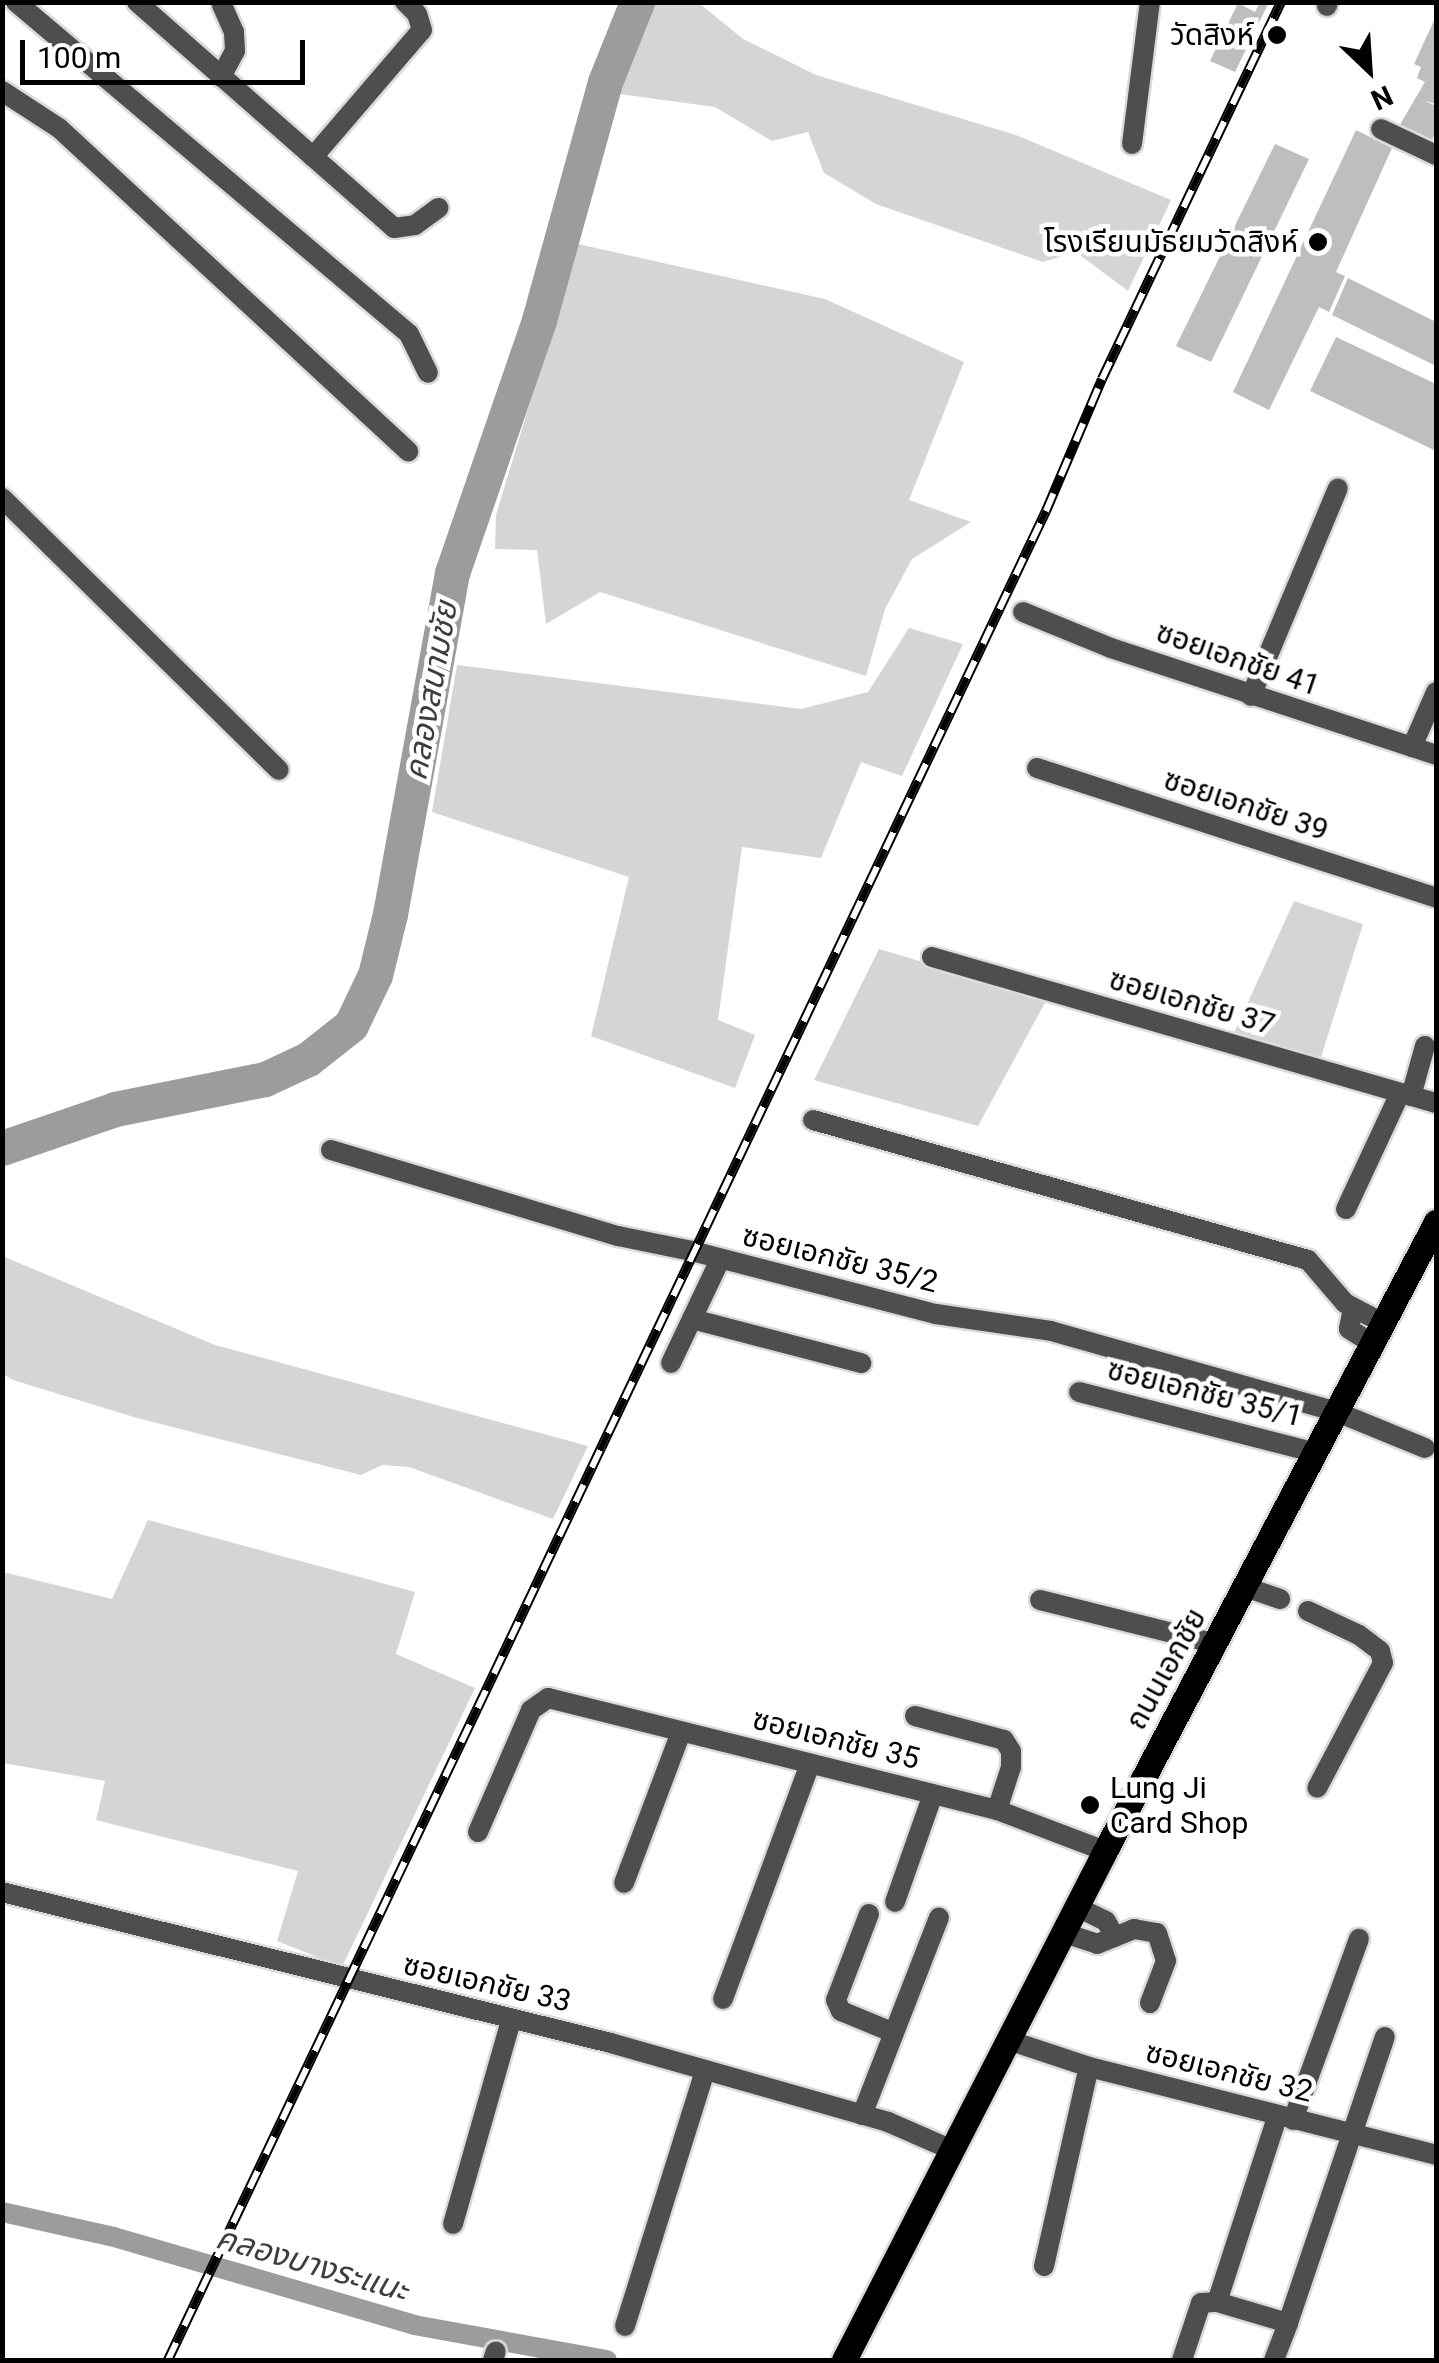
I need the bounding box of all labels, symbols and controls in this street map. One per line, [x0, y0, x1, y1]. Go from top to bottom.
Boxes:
place label: วัดสิงห์ [1170, 17, 1254, 53]
scale bar [25, 20, 310, 82]
north arrow [1319, 20, 1419, 120]
marker: วัดสิงห์ [1264, 22, 1290, 48]
text: 100 m [37, 40, 121, 75]
text: N [1366, 79, 1398, 117]
place label: โรงเรียนมัธยมวัดสิงห์ [1044, 224, 1298, 260]
marker: โรงเรียนมัธยมวัดสิงห์ [1307, 231, 1329, 253]
water label: คลองสนามชัย [396, 599, 466, 783]
street label: ซอยเอกชัย 41 [1151, 614, 1325, 704]
street label: ซอยเอกชัย 39 [1159, 761, 1333, 849]
street label: ซอยเอกชัย 37 [1105, 961, 1279, 1043]
street label: ซอยเอกชัย 35/2 [739, 1217, 941, 1301]
street label: ซอยเอกชัย 35/1 [1104, 1351, 1306, 1435]
street label: ถนนเอกชัย [1118, 1602, 1214, 1736]
street label: ซอยเอกชัย 35 [749, 1701, 923, 1777]
place label: Lung Ji Card Shop [1110, 1770, 1248, 1840]
marker: Lung Ji Card Shop [1079, 1794, 1101, 1816]
street label: ซอยเอกชัย 33 [400, 1946, 574, 2020]
street label: ซอยเอกชัย 32 [1142, 2034, 1316, 2110]
water label: คลองบางระแนะ [212, 2218, 412, 2310]

